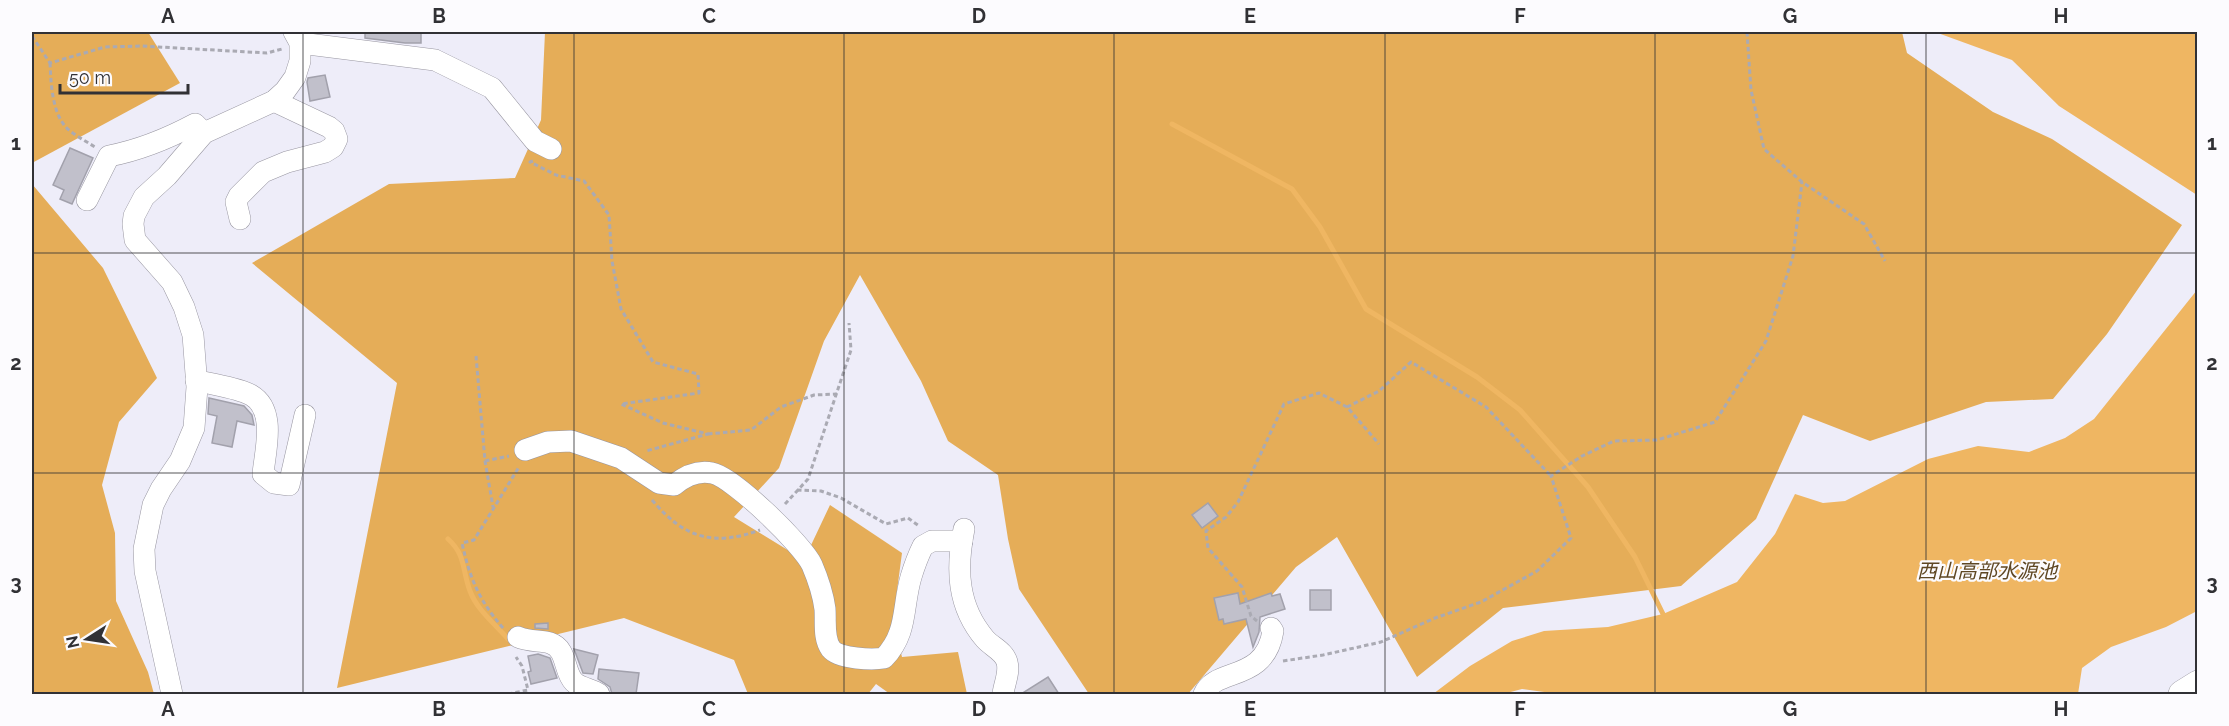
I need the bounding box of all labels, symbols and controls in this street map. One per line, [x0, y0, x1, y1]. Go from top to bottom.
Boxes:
text: A [161, 4, 175, 28]
text: B [432, 4, 446, 28]
text: C [702, 4, 716, 28]
text: D [972, 4, 986, 28]
text: E [1244, 4, 1256, 28]
text: F [1514, 4, 1526, 28]
text: G [1783, 4, 1797, 28]
text: H [2054, 4, 2068, 28]
scale bar [60, 57, 188, 95]
text: 50 m [69, 67, 111, 88]
text: 1 [11, 131, 21, 155]
text: 1 [2207, 131, 2217, 155]
text: 2 [10, 351, 22, 375]
text: 2 [2206, 351, 2218, 375]
water label: 西山高部水源池 [1917, 559, 2059, 583]
text: 3 [10, 571, 22, 595]
text: 3 [2206, 571, 2218, 595]
north arrow [57, 609, 117, 669]
text: N [62, 634, 83, 650]
text: A [161, 697, 175, 721]
text: B [432, 697, 446, 721]
text: C [702, 697, 716, 721]
text: D [972, 697, 986, 721]
text: E [1244, 697, 1256, 721]
text: F [1514, 697, 1526, 721]
text: G [1783, 697, 1797, 721]
text: H [2054, 697, 2068, 721]

